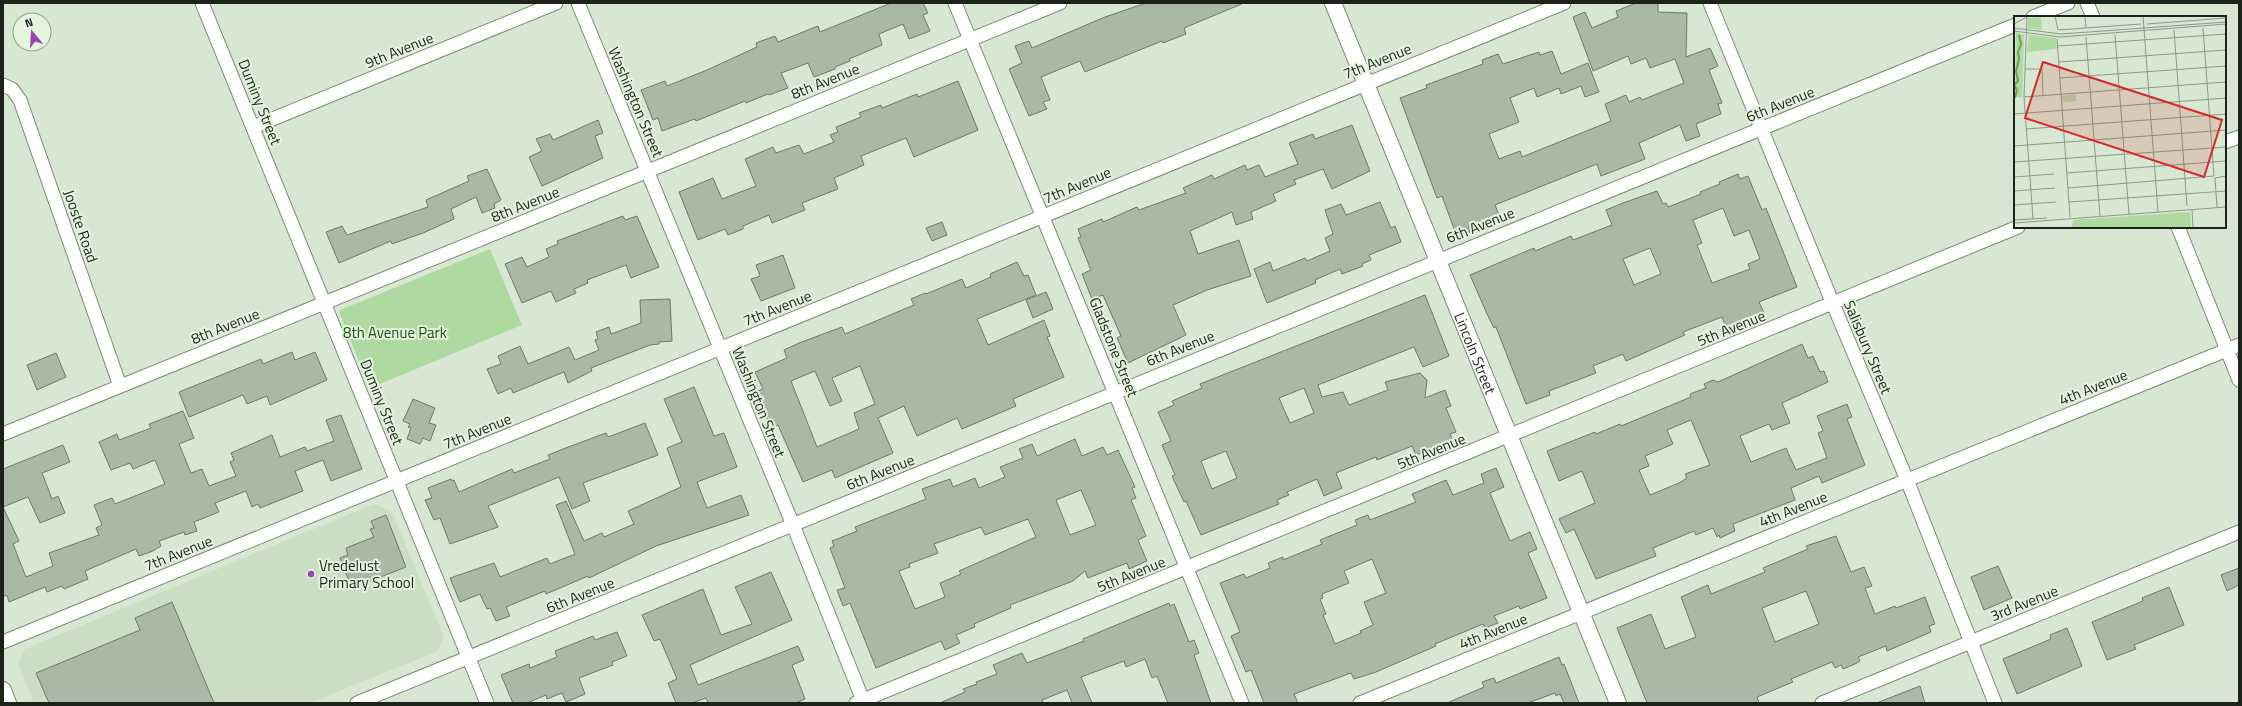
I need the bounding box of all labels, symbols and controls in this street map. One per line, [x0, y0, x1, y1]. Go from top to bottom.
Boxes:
north arrow [12, 12, 52, 52]
text: N [23, 14, 35, 31]
inset map [2014, 16, 2226, 228]
street label: 9th Avenue [361, 26, 437, 74]
street label: 7th Avenue [1339, 37, 1415, 85]
street label: Washington Street [602, 43, 670, 161]
street label: Duminy Street [232, 56, 288, 149]
street label: 8th Avenue [787, 57, 863, 105]
street label: 6th Avenue [1742, 80, 1818, 128]
street label: 7th Avenue [1039, 160, 1115, 210]
street label: 8th Avenue [487, 180, 563, 228]
street label: Jooste Road [58, 186, 104, 266]
street label: 6th Avenue [1442, 201, 1518, 249]
street label: 7th Avenue [739, 284, 815, 332]
street label: Gladstone Street [1083, 294, 1145, 401]
street label: Salisbury Street [1838, 297, 1898, 398]
street label: 8th Avenue [187, 302, 263, 350]
street label: 5th Avenue [1693, 304, 1769, 352]
street label: Lincoln Street [1449, 309, 1503, 398]
park label: 8th Avenue Park [343, 321, 447, 344]
street label: 6th Avenue [1142, 324, 1218, 372]
street label: Washington Street [726, 343, 792, 462]
street label: Duminy Street [354, 356, 410, 449]
street label: 4th Avenue [2055, 363, 2131, 411]
street label: 7th Avenue [439, 407, 515, 455]
street label: 5th Avenue [1393, 427, 1469, 475]
street label: 6th Avenue [842, 448, 918, 496]
street label: 4th Avenue [1755, 485, 1831, 533]
street label: 7th Avenue [140, 529, 216, 577]
street label: 5th Avenue [1093, 550, 1169, 598]
place label: Vredelust Primary School [319, 554, 414, 594]
marker: Vredelust Primary School [306, 569, 316, 579]
street label: 6th Avenue [542, 571, 618, 619]
street label: 3rd Avenue [1987, 579, 2061, 627]
street label: 4th Avenue [1455, 607, 1531, 655]

